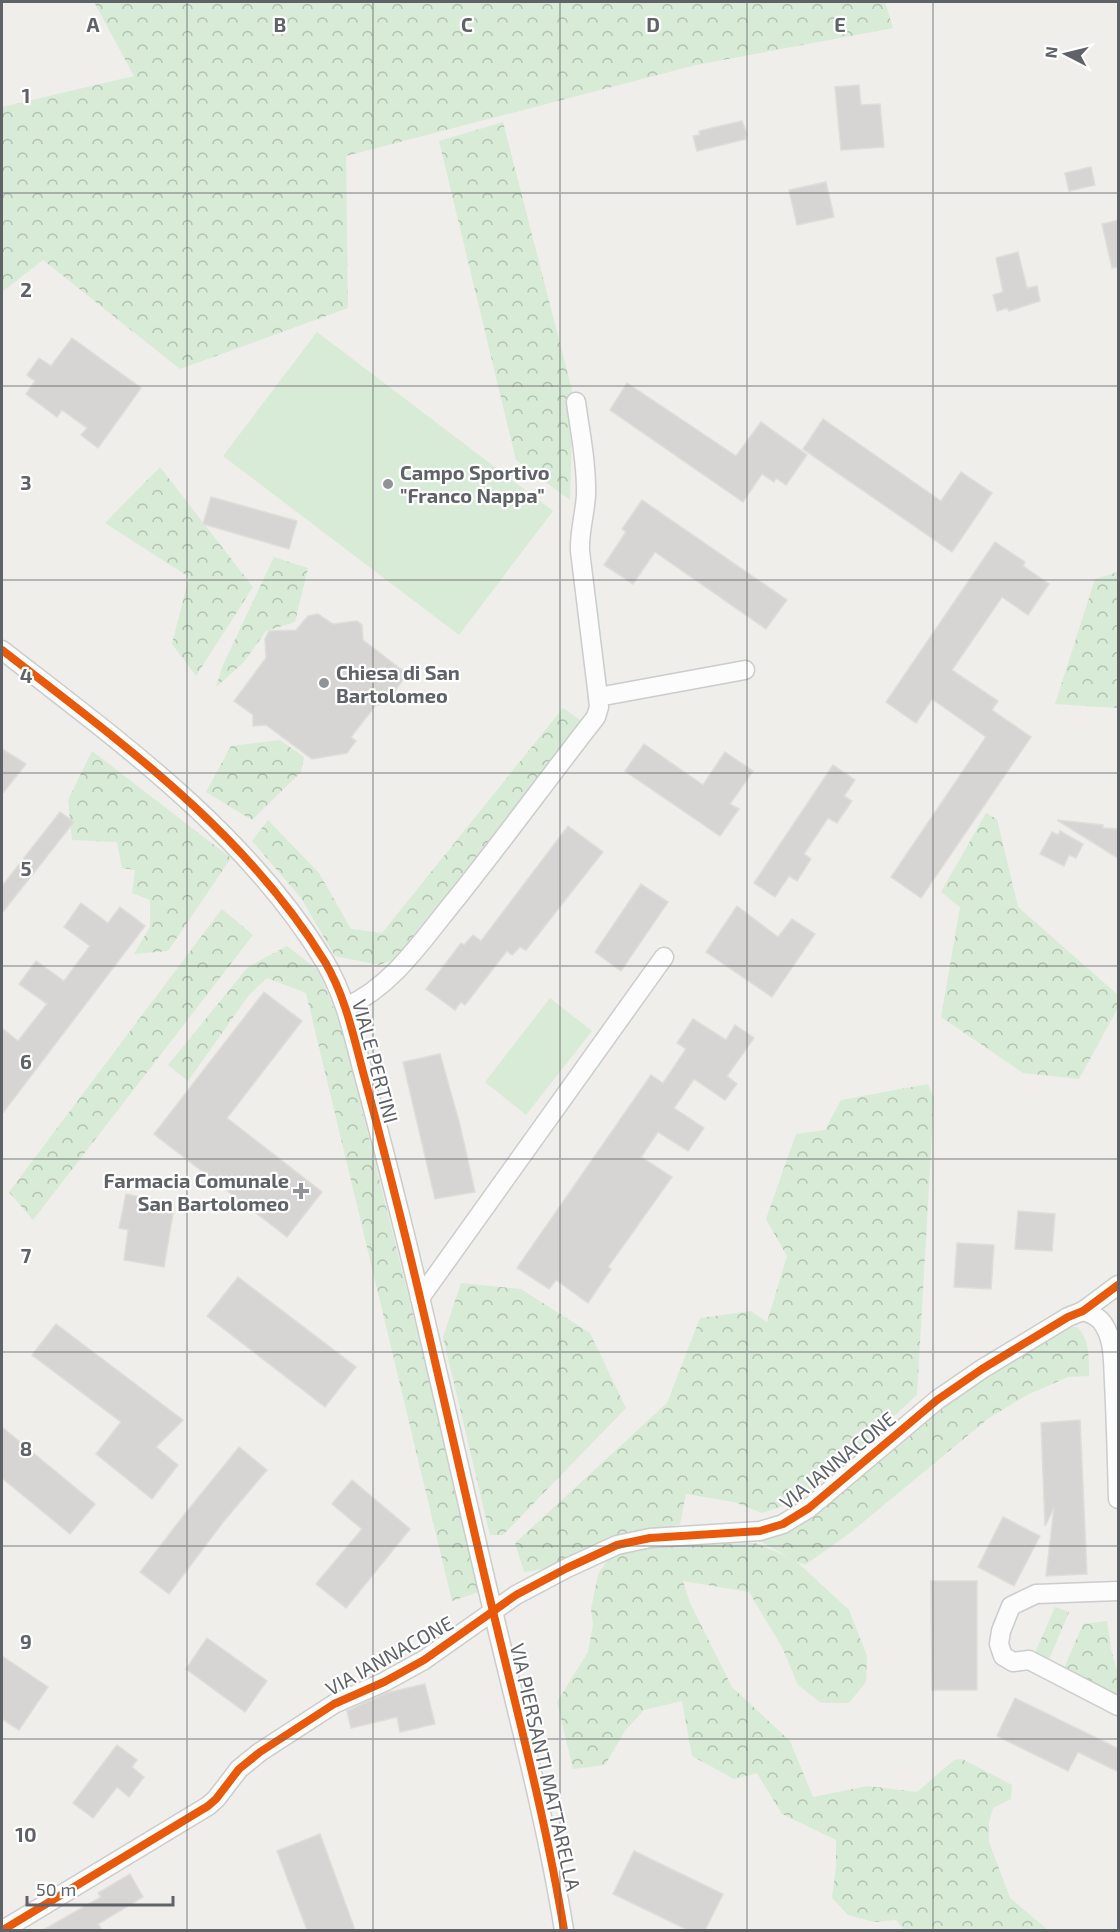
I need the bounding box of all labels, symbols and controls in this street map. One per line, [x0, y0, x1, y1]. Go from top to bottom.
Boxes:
text: A [86, 12, 100, 36]
text: B [274, 12, 286, 36]
text: C [461, 12, 473, 36]
text: D [646, 12, 660, 36]
text: E [834, 12, 846, 36]
north arrow [1036, 24, 1096, 84]
text: N [1040, 45, 1061, 59]
text: 1 [22, 83, 30, 107]
text: 2 [20, 277, 32, 301]
place label: Campo Sportivo "Franco Nappa" [400, 460, 550, 507]
text: 3 [20, 470, 32, 494]
marker: Campo Sportivo "Franco Nappa" [381, 477, 395, 491]
place label: Chiesa di San Bartolomeo [336, 660, 460, 707]
text: 4 [20, 663, 33, 687]
marker: Chiesa di San Bartolomeo [317, 676, 331, 690]
text: 5 [20, 856, 32, 880]
street label: VIALE PERTINI [348, 996, 404, 1126]
text: 6 [20, 1049, 32, 1073]
place label: Farmacia Comunale San Bartolomeo [104, 1168, 289, 1215]
marker: Farmacia Comunale San Bartolomeo [294, 1184, 308, 1198]
text: 7 [21, 1243, 32, 1267]
street label: VIA IANNACONE [774, 1406, 900, 1514]
text: 8 [20, 1436, 32, 1460]
street label: VIA IANNACONE [321, 1610, 457, 1700]
text: 9 [20, 1629, 32, 1653]
street label: VIA PIERSANTI MATTARELLA [506, 1641, 586, 1894]
text: 10 [15, 1822, 37, 1846]
scale bar [27, 1869, 172, 1907]
text: 50 m [36, 1878, 76, 1900]

